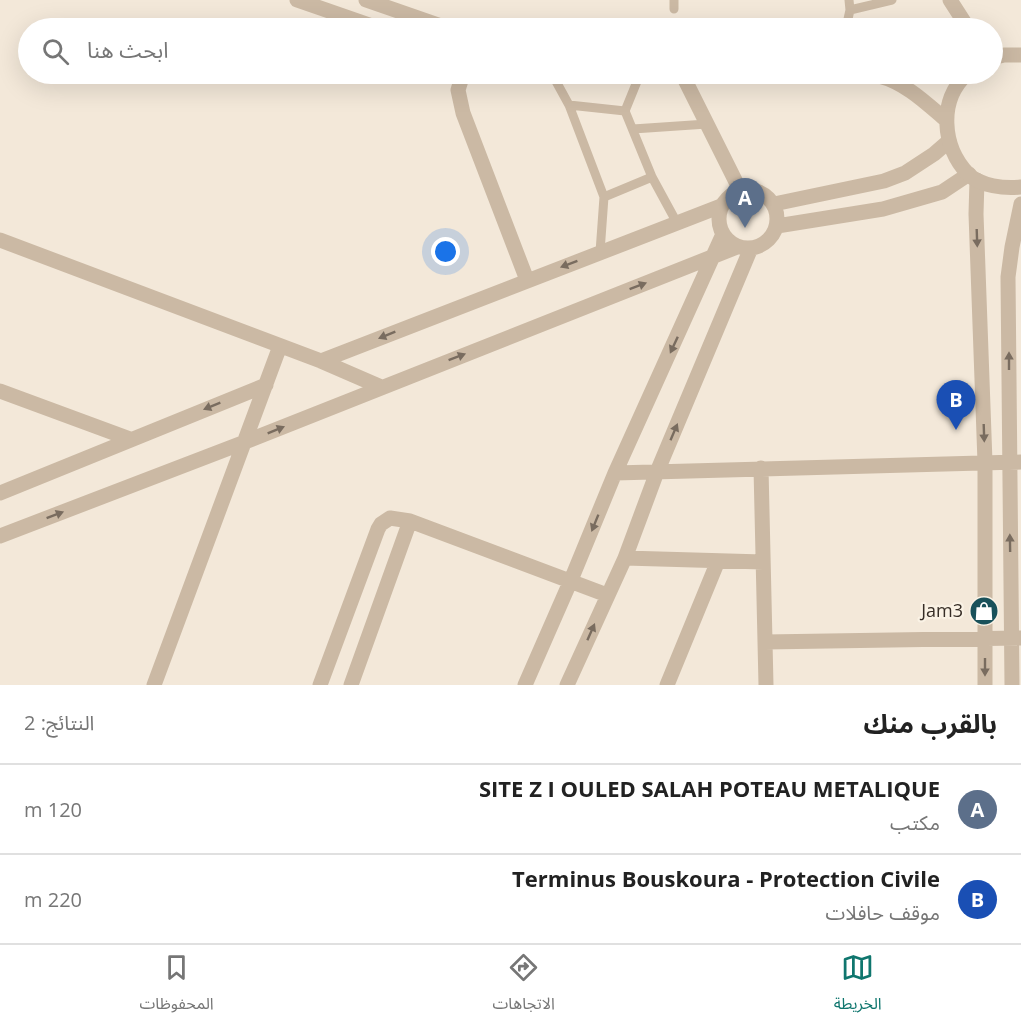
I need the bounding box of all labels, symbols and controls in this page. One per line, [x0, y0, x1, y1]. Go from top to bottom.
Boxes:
search box [18, 18, 1003, 84]
text: ابحث هنا [87, 34, 169, 64]
icon: search [39, 35, 72, 68]
pin: A [726, 178, 764, 228]
one-way arrow [973, 229, 982, 248]
your location [431, 237, 460, 266]
one-way arrow [560, 260, 578, 269]
one-way arrow [629, 281, 647, 290]
one-way arrow [378, 331, 396, 340]
one-way arrow [669, 336, 678, 353]
one-way arrow [1004, 351, 1014, 370]
one-way arrow [448, 352, 466, 362]
pin: B [936, 380, 976, 430]
one-way arrow [203, 402, 221, 412]
one-way arrow [670, 423, 679, 441]
one-way arrow [980, 424, 989, 443]
one-way arrow [267, 425, 285, 435]
one-way arrow [46, 510, 64, 520]
one-way arrow [590, 514, 599, 532]
one-way arrow [1005, 533, 1015, 552]
shop icon: Jam3 [968, 595, 1000, 627]
place label: Jam3 [919, 598, 963, 622]
one-way arrow [586, 622, 596, 640]
one-way arrow [980, 658, 990, 677]
text: بالقرب منك [863, 705, 997, 741]
text: النتائج: 2 [24, 709, 94, 736]
text: SITE Z I OULED SALAH POTEAU METALIQUE [479, 773, 940, 803]
text: 120 m [24, 796, 82, 823]
text: A [971, 796, 984, 823]
text: مكتب [890, 809, 940, 836]
text: Terminus Bouskoura - Protection Civile [512, 863, 940, 893]
text: 220 m [24, 886, 82, 913]
text: B [971, 886, 984, 913]
text: موقف حافلات [826, 899, 940, 926]
tab: المحفوظات [139, 951, 214, 1021]
tab: الاتجاهات [492, 951, 555, 1021]
tab: الخريطة [834, 951, 882, 1021]

